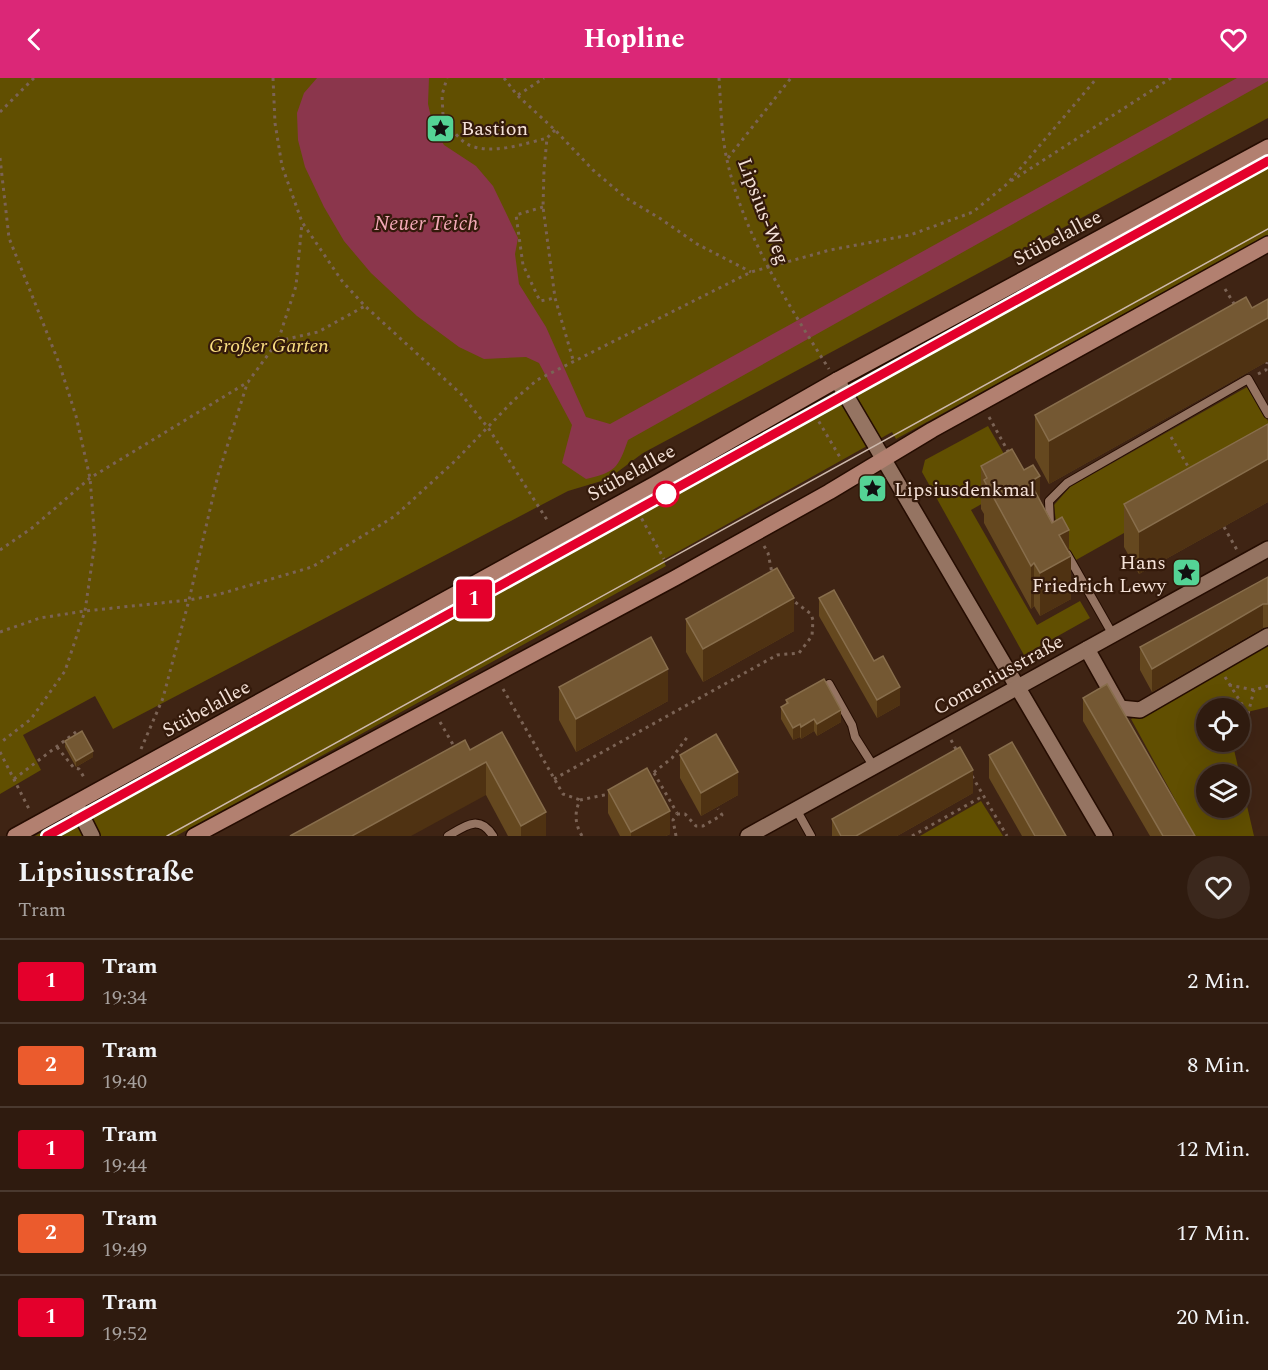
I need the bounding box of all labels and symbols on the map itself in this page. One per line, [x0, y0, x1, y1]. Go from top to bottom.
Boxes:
place icon: Bastion [424, 112, 456, 144]
place label: Bastion [461, 114, 528, 144]
street label: Lipsius-Weg [729, 154, 797, 269]
street label: Stübelallee [1008, 202, 1107, 274]
water label: Neuer Teich [374, 208, 478, 240]
park label: Großer Garten [209, 331, 329, 361]
street label: Stübelallee [582, 436, 681, 509]
place icon: Lipsiusdenkmal [857, 473, 889, 505]
place label: Lipsiusdenkmal [894, 475, 1035, 505]
unlabelled marker [653, 481, 679, 507]
place label: Hans Friedrich Lewy [1032, 548, 1167, 601]
place icon: Hans Friedrich Lewy [1171, 557, 1203, 589]
line badge: 1 [454, 580, 494, 618]
street label: Comeniusstraße [928, 627, 1069, 723]
street label: Stübelallee [157, 672, 256, 745]

